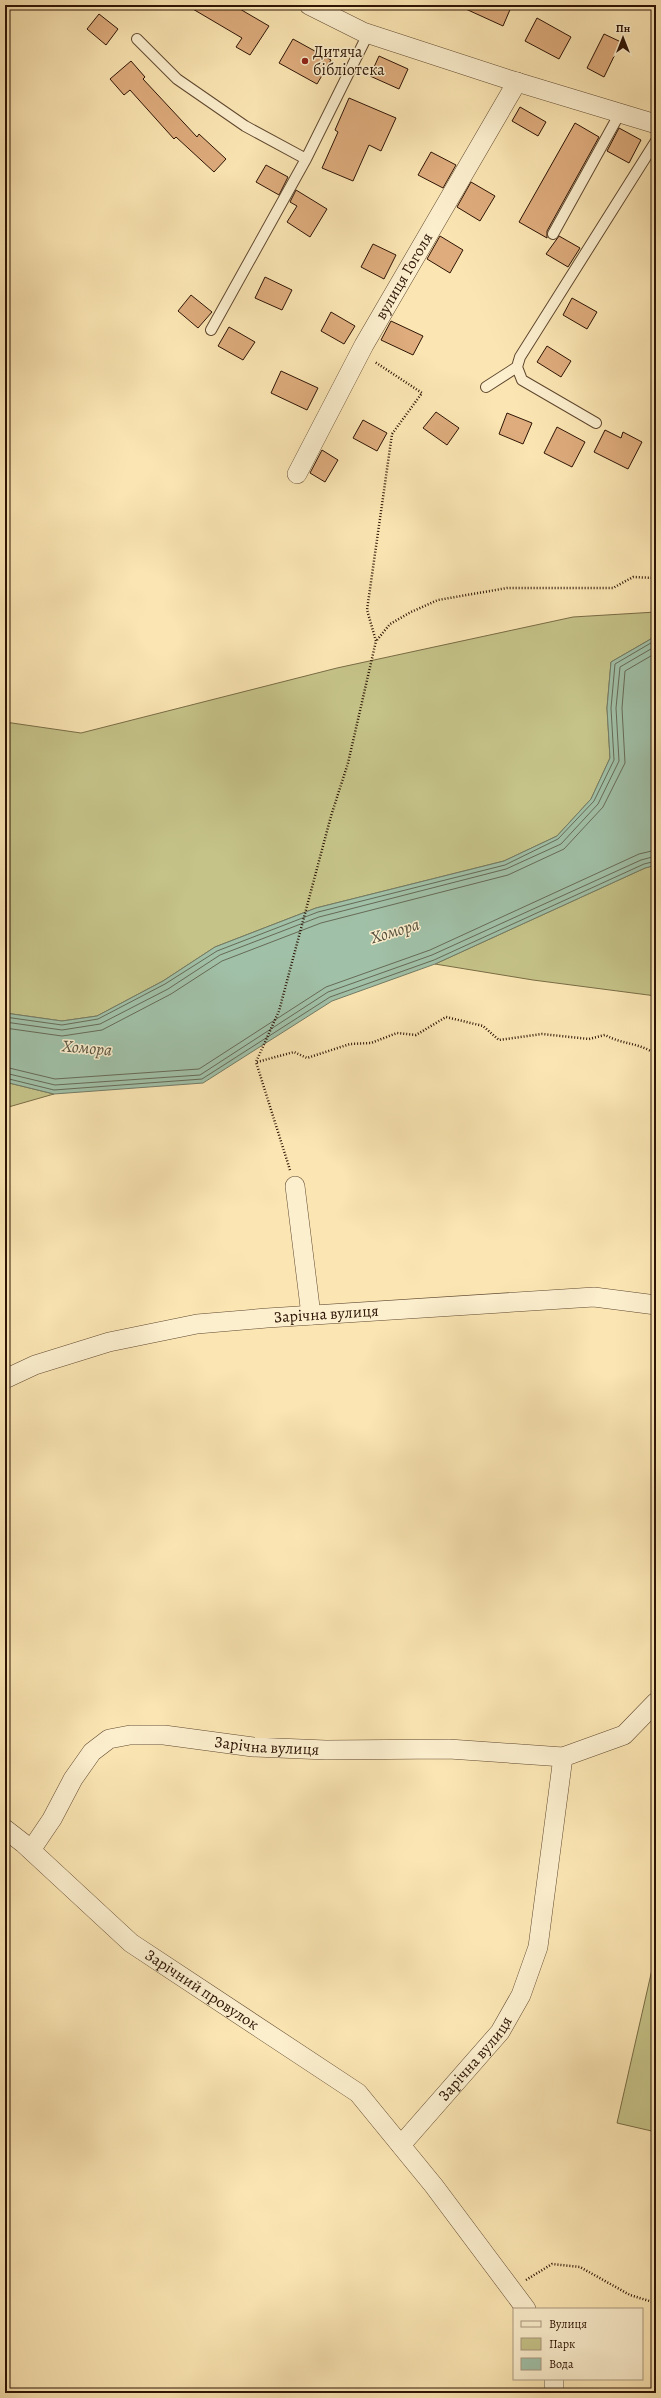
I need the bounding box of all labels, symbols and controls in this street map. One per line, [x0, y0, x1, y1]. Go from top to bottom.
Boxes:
north arrow [603, 18, 643, 58]
text: Пн [616, 21, 631, 36]
place label: Дитяча бібліотека [313, 41, 385, 81]
marker: Дитяча бібліотека [300, 56, 310, 66]
street label: вулиця Гоголя [370, 228, 438, 324]
water label: Хомора [367, 913, 422, 950]
water label: Хомора [60, 1034, 113, 1062]
street label: Зарічна вулиця [273, 1300, 380, 1329]
street label: Зарічна вулиця [213, 1731, 320, 1761]
street label: Зарічний провулок [141, 1944, 263, 2036]
street label: Зарічна вулиця [433, 2012, 518, 2106]
legend [513, 2308, 643, 2380]
text: Вулиця [549, 2316, 587, 2332]
text: Парк [549, 2336, 575, 2352]
text: Вода [549, 2356, 574, 2372]

